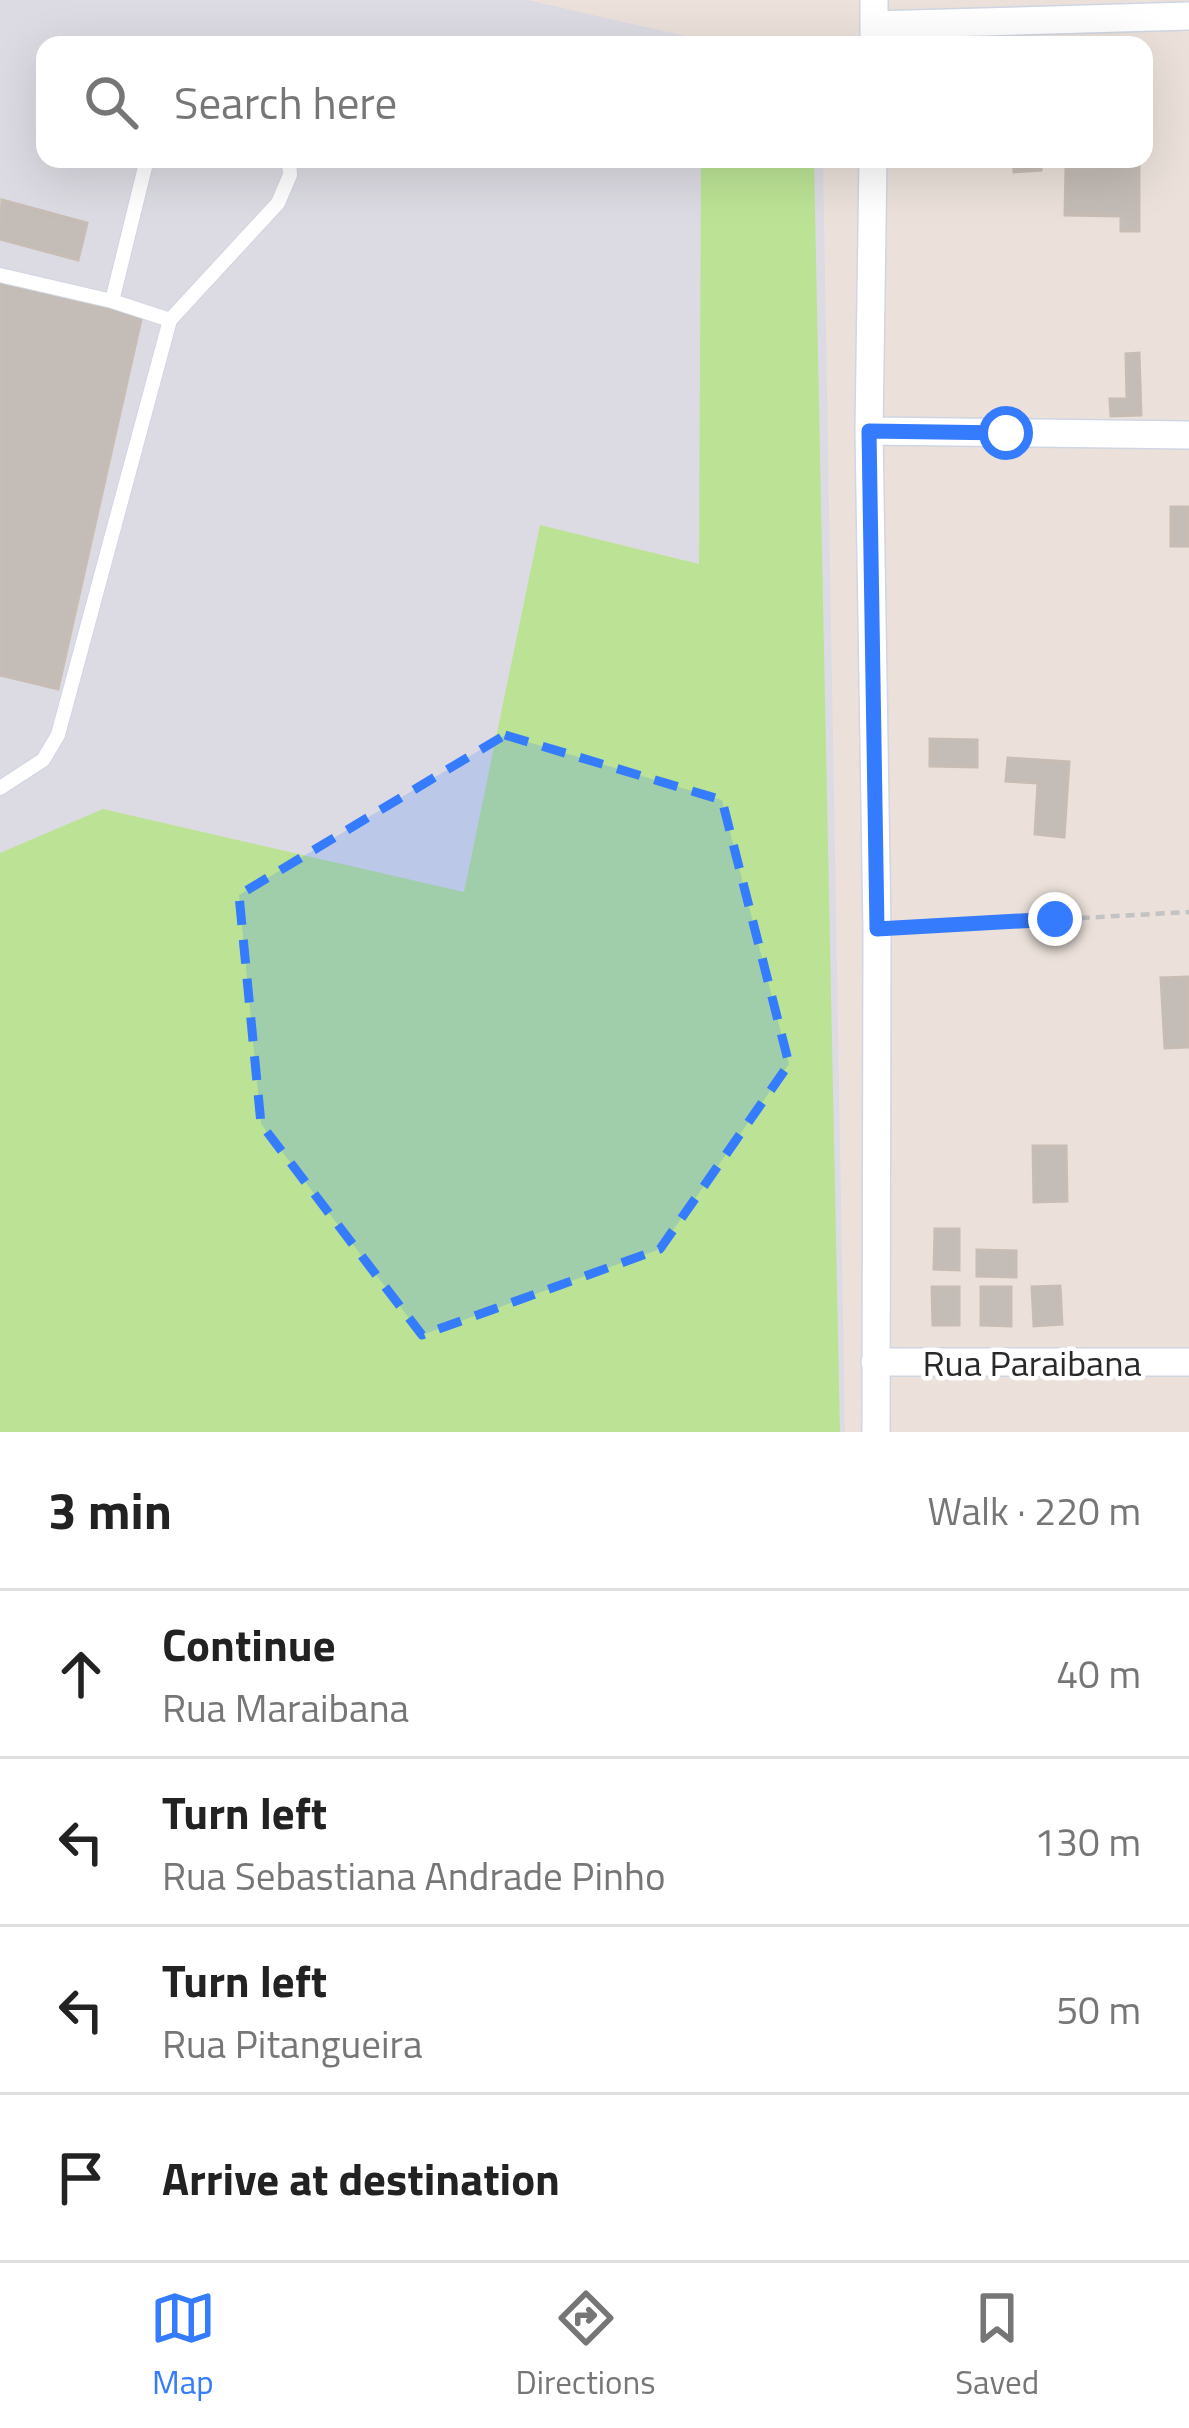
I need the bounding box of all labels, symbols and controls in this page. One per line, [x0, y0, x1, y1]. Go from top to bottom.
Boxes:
search box [36, 36, 1153, 168]
text: Search here [174, 68, 397, 136]
icon: search [78, 69, 144, 135]
route start [979, 406, 1033, 460]
route end [1028, 892, 1082, 946]
street label: Rua Paraibana [922, 1335, 1142, 1390]
text: 3 min [48, 1471, 172, 1549]
text: Walk · 220 m [927, 1481, 1141, 1540]
text: Continue [162, 1610, 336, 1678]
icon: ahead [48, 1641, 114, 1707]
text: 40 m [1056, 1644, 1141, 1703]
text: Rua Maraibana [162, 1678, 409, 1737]
text: Turn left [162, 1778, 327, 1846]
icon: left [48, 1809, 114, 1875]
text: 130 m [1034, 1812, 1141, 1871]
text: Rua Sebastiana Andrade Pinho [162, 1846, 666, 1905]
text: Turn left [162, 1946, 327, 2014]
icon: left [48, 1977, 114, 2043]
text: 50 m [1056, 1980, 1141, 2039]
text: Rua Pitangueira [162, 2014, 423, 2073]
text: Arrive at destination [162, 2144, 560, 2212]
icon: arrive [48, 2145, 114, 2211]
tab: Map [150, 2285, 216, 2407]
tab: Directions [516, 2285, 655, 2407]
tab: Saved [955, 2285, 1039, 2407]

